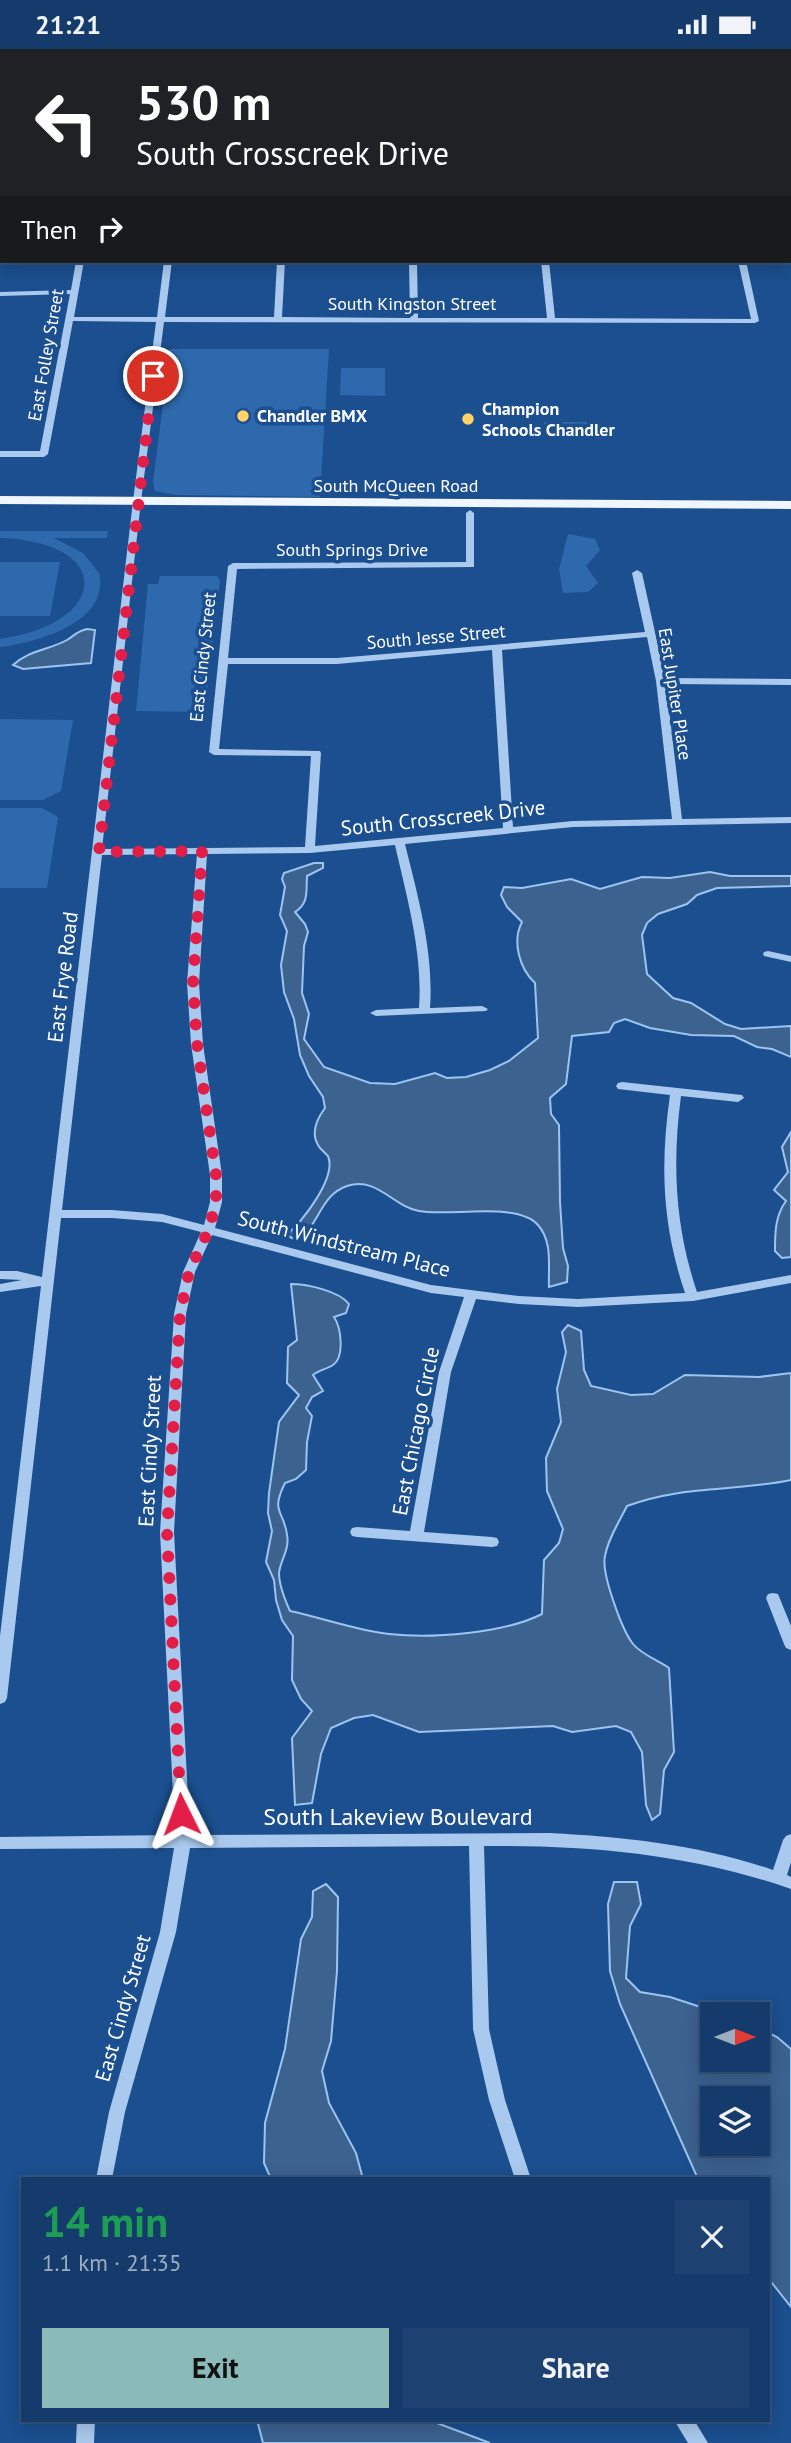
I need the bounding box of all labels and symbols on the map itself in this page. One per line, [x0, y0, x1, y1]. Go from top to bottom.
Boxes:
street label: East Folley Street [23, 287, 68, 423]
street label: South Kingston Street [328, 292, 496, 315]
pin [123, 346, 183, 406]
place label: Champion Schools Chandler [482, 397, 615, 441]
place label: Chandler BMX [257, 404, 368, 427]
marker: Chandler BMX [235, 408, 251, 424]
marker: Champion Schools Chandler [460, 411, 476, 427]
street label: South McQueen Road [314, 474, 478, 497]
street label: South Springs Drive [276, 538, 428, 561]
street label: East Cindy Street [184, 591, 221, 723]
street label: South Jesse Street [366, 619, 506, 654]
street label: East Jupiter Place [654, 626, 697, 762]
street label: South Crosscreek Drive [339, 793, 547, 842]
street label: East Frye Road [41, 910, 84, 1044]
street label: South Windstream Place [235, 1204, 453, 1283]
street label: East Chicago Circle [386, 1344, 445, 1518]
street label: East Cindy Street [132, 1374, 167, 1528]
position arrow [144, 1777, 218, 1851]
street label: South Lakeview Boulevard [263, 1801, 533, 1832]
street label: East Cindy Street [89, 1931, 156, 2085]
north arrow [700, 2002, 770, 2072]

